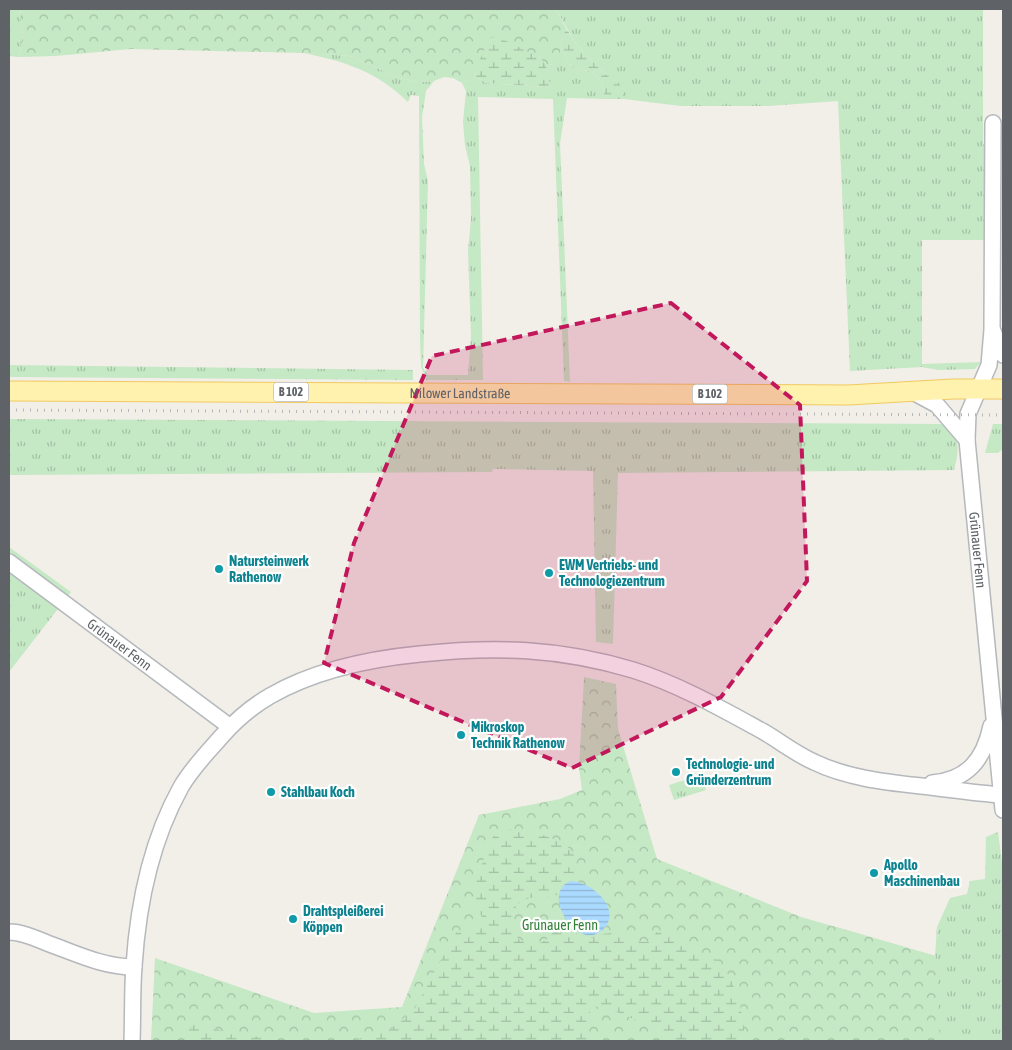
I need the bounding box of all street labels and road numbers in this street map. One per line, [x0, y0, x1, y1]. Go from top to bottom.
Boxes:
road number: B 102 [274, 382, 308, 402]
road number: B 102 [692, 384, 728, 404]
street label: Milower Landstraße [409, 385, 511, 401]
street label: Grünauer Fenn [966, 511, 989, 589]
street label: Grünauer Fenn [84, 615, 155, 674]

